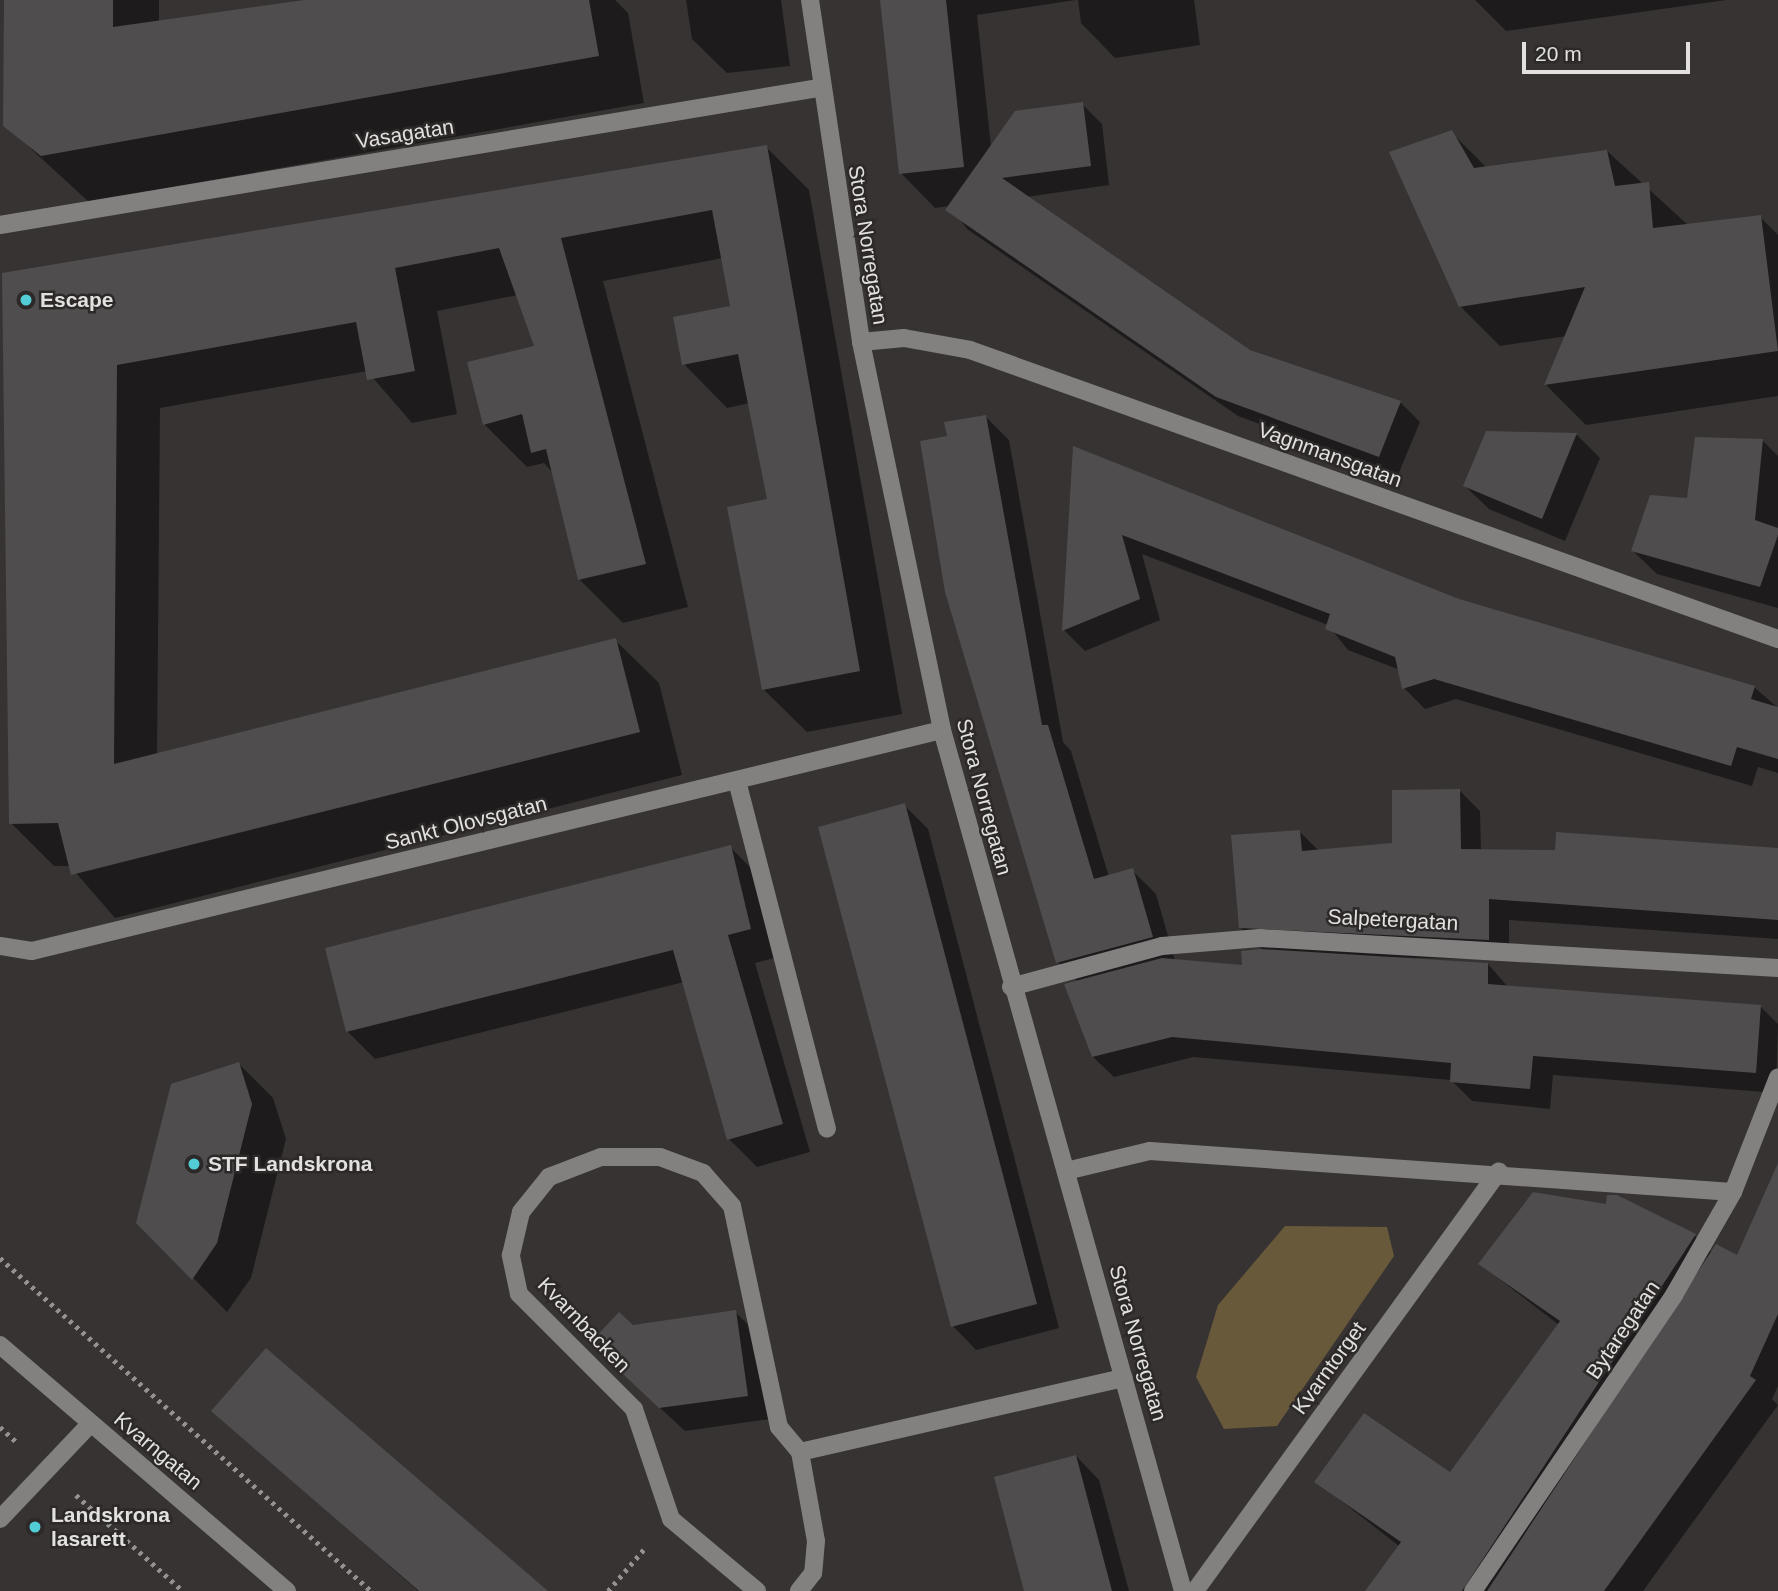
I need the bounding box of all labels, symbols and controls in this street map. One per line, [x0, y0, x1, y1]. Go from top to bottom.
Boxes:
scale bar [1526, 28, 1694, 72]
text: 20 m [1535, 42, 1582, 65]
street label: Vasagatan [354, 114, 456, 154]
street label: Stora Norregatan [843, 163, 893, 327]
place label: Escape [40, 287, 114, 313]
marker: Escape [18, 292, 34, 308]
street label: Vagnmansgatan [1255, 417, 1405, 493]
street label: Stora Norregatan [951, 716, 1017, 878]
street label: Sankt Olovsgatan [383, 791, 549, 855]
street label: Salpetergatan [1327, 904, 1459, 936]
place label: STF Landskrona [208, 1151, 373, 1177]
marker: STF Landskrona [186, 1156, 202, 1172]
street label: Stora Norregatan [1104, 1262, 1172, 1424]
street label: Kvarnbacken [532, 1272, 636, 1378]
street label: Bytaregatan [1581, 1276, 1665, 1384]
street label: Kvarntorget [1287, 1317, 1371, 1419]
street label: Kvarngatan [109, 1407, 207, 1495]
place label: Landskrona lasarett [51, 1502, 170, 1552]
marker: Landskrona lasarett [25, 1517, 45, 1537]

